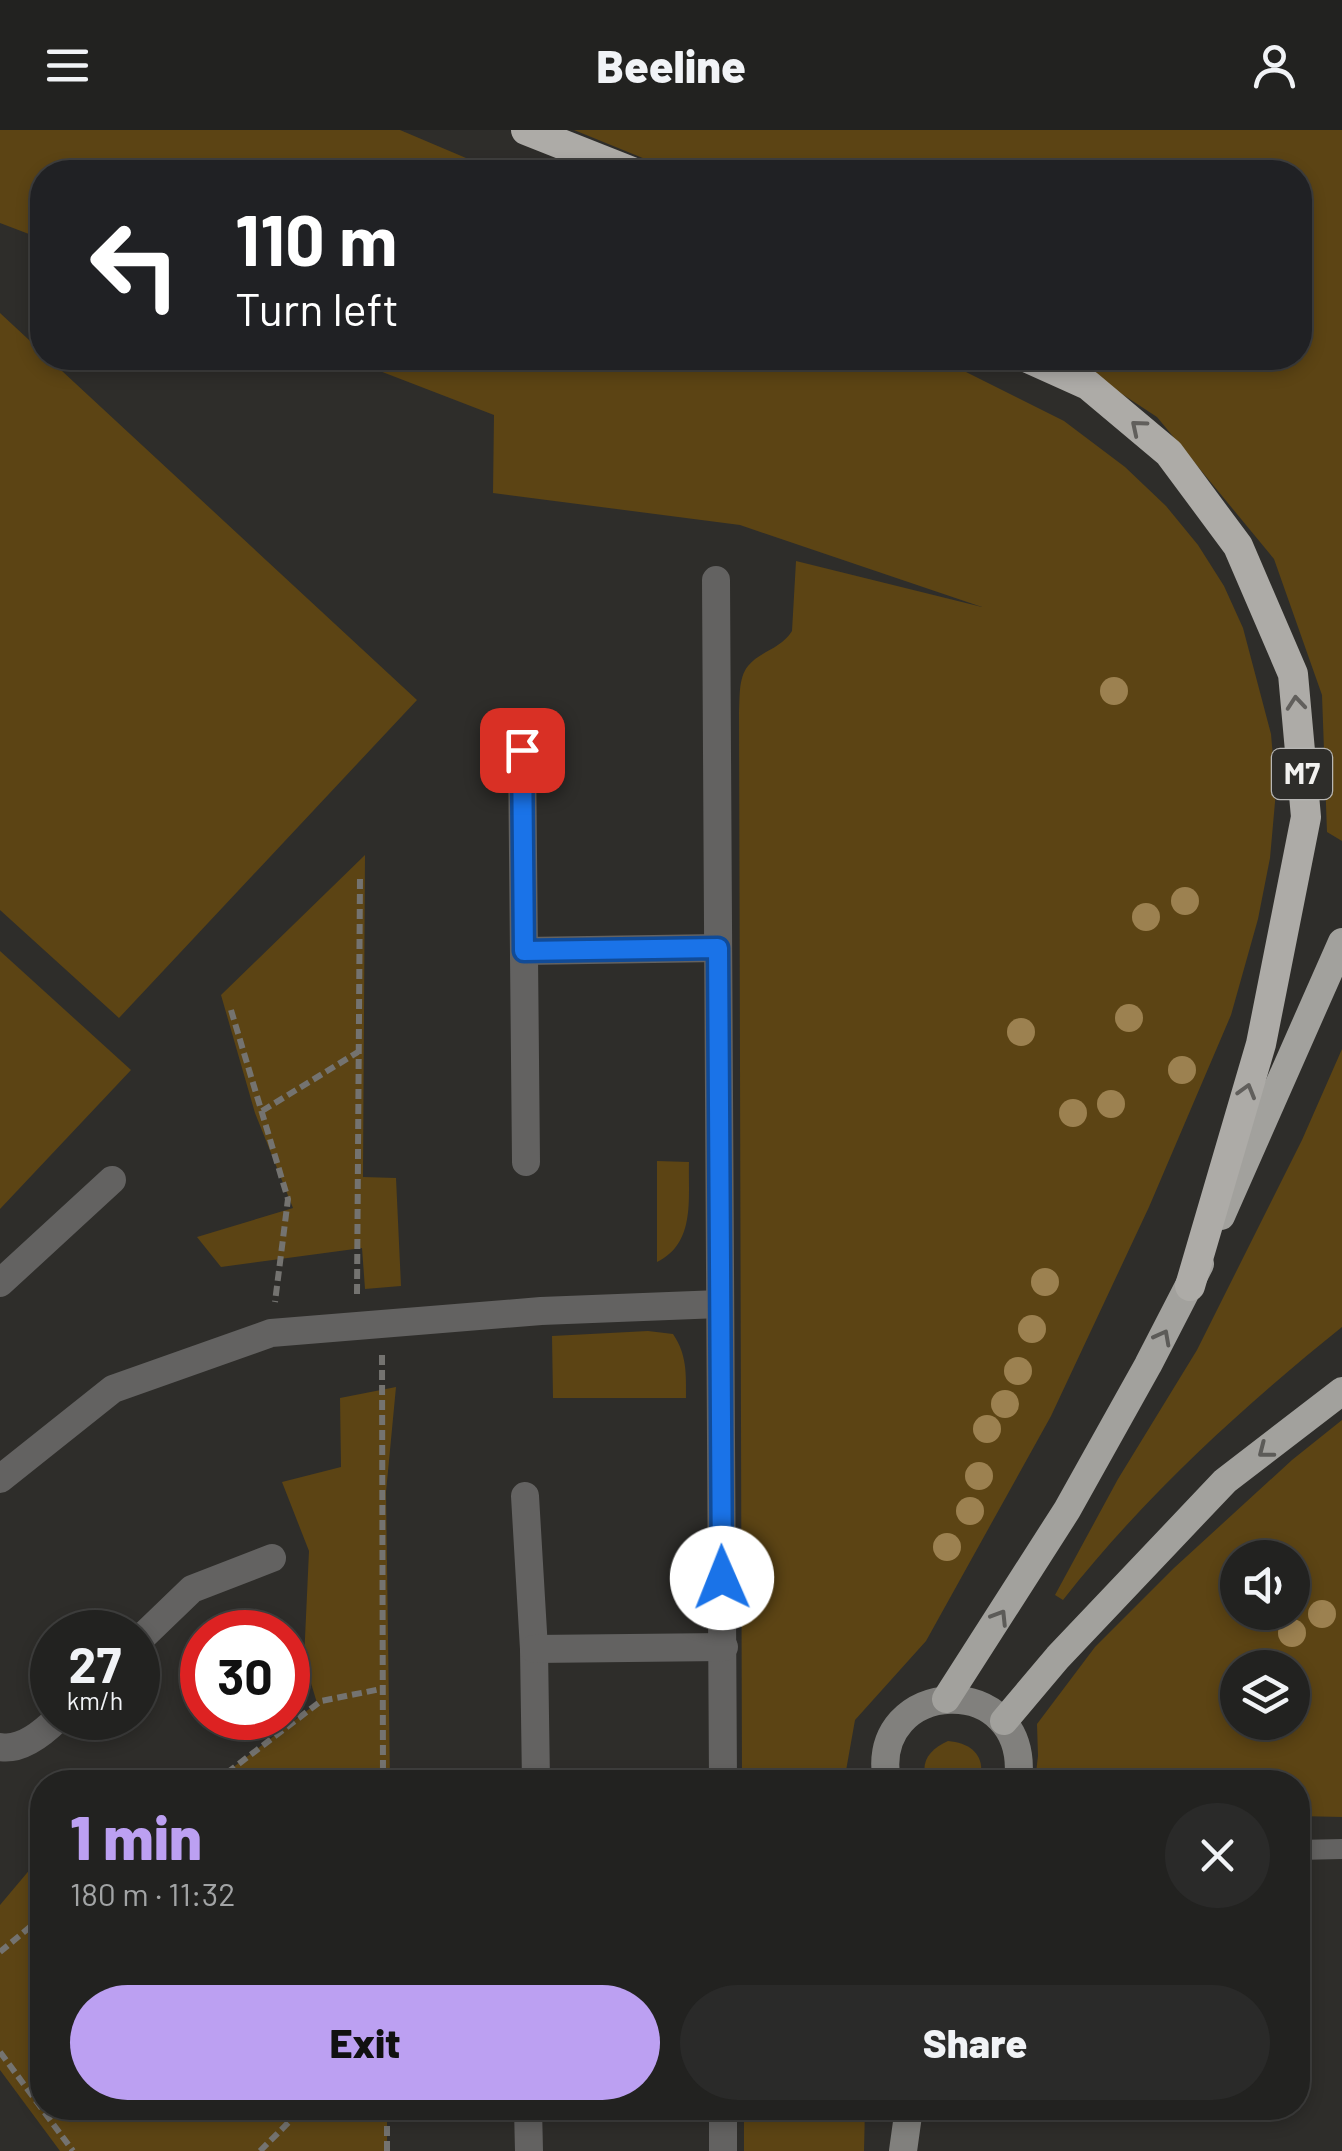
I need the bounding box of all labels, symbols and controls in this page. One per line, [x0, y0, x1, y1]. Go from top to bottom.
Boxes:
icon: menu [40, 38, 95, 93]
text: Beeline [596, 38, 746, 92]
icon: person [1247, 38, 1302, 93]
text: 110 m [235, 196, 397, 280]
icon: left [70, 200, 200, 330]
text: Turn left [235, 281, 399, 335]
one-way arrow [1131, 421, 1149, 439]
one-way arrow [1285, 695, 1307, 711]
pin [480, 708, 565, 793]
icon: arrive [495, 723, 550, 778]
road number: M7 [1272, 749, 1332, 799]
one-way arrow [1235, 1083, 1256, 1100]
one-way arrow [1151, 1329, 1171, 1347]
one-way arrow [1258, 1439, 1276, 1456]
position arrow [670, 1526, 774, 1630]
map controls [1220, 1540, 1310, 1740]
button: sound [1220, 1540, 1310, 1630]
speed limit sign: 30 [180, 1610, 310, 1740]
one-way arrow [987, 1610, 1006, 1628]
text: 27 [69, 1633, 121, 1693]
button: layers [1220, 1650, 1310, 1740]
text: km/h [67, 1685, 123, 1715]
text: 1 min [70, 1800, 202, 1872]
button: close [1165, 1803, 1270, 1908]
text: 180 m · 11:32 [70, 1874, 235, 1912]
button: Exit [70, 1985, 660, 2100]
button: Share [680, 1985, 1270, 2100]

